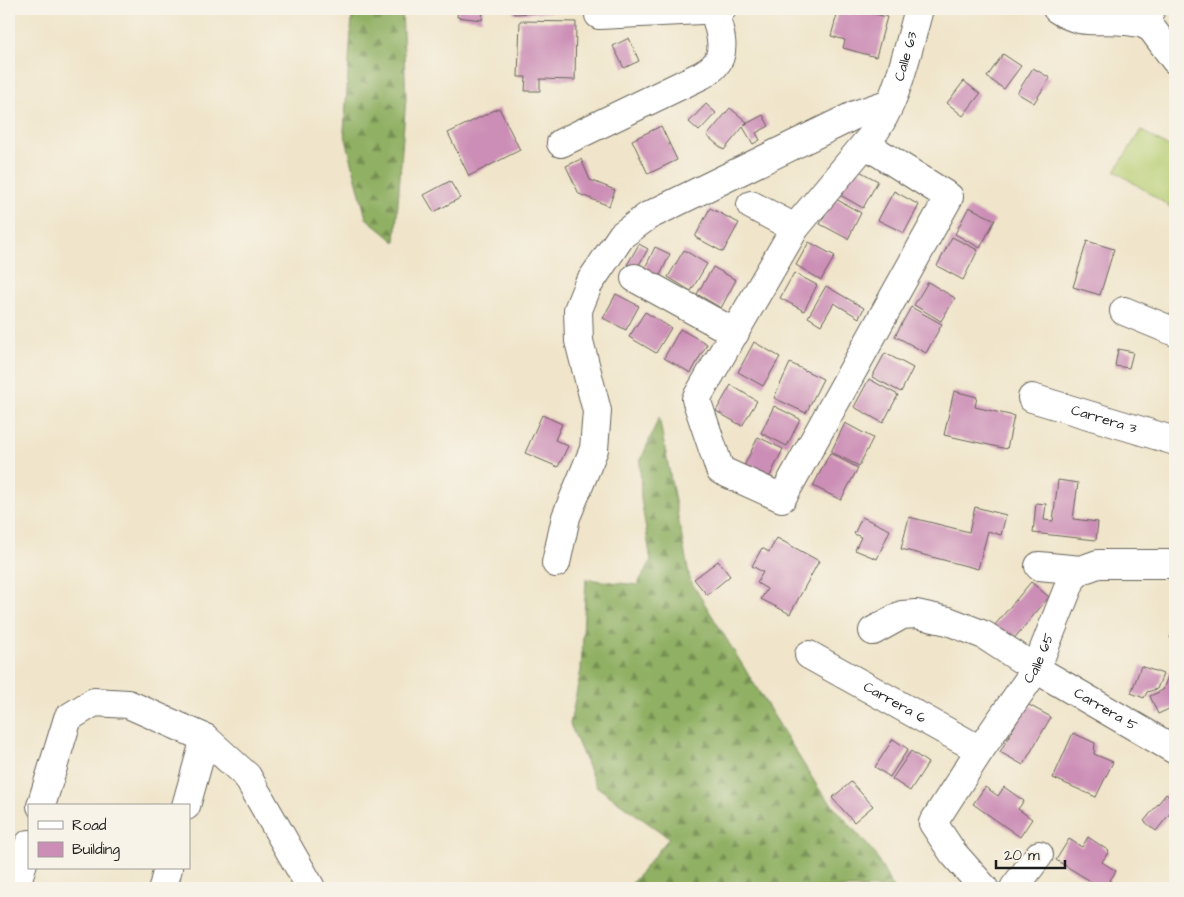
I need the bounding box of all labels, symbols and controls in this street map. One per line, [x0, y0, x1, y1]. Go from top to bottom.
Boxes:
street label: Calle 63 [889, 29, 923, 84]
street label: Carrera 3 [1069, 400, 1139, 439]
street label: Calle 65 [1019, 630, 1059, 688]
street label: Carrera 6 [860, 677, 930, 728]
street label: Carrera 5 [1070, 683, 1141, 736]
legend [28, 804, 190, 870]
text: Road [72, 815, 107, 836]
scale bar [996, 837, 1065, 869]
text: Building [72, 839, 120, 861]
text: 20 m [1004, 845, 1040, 866]

